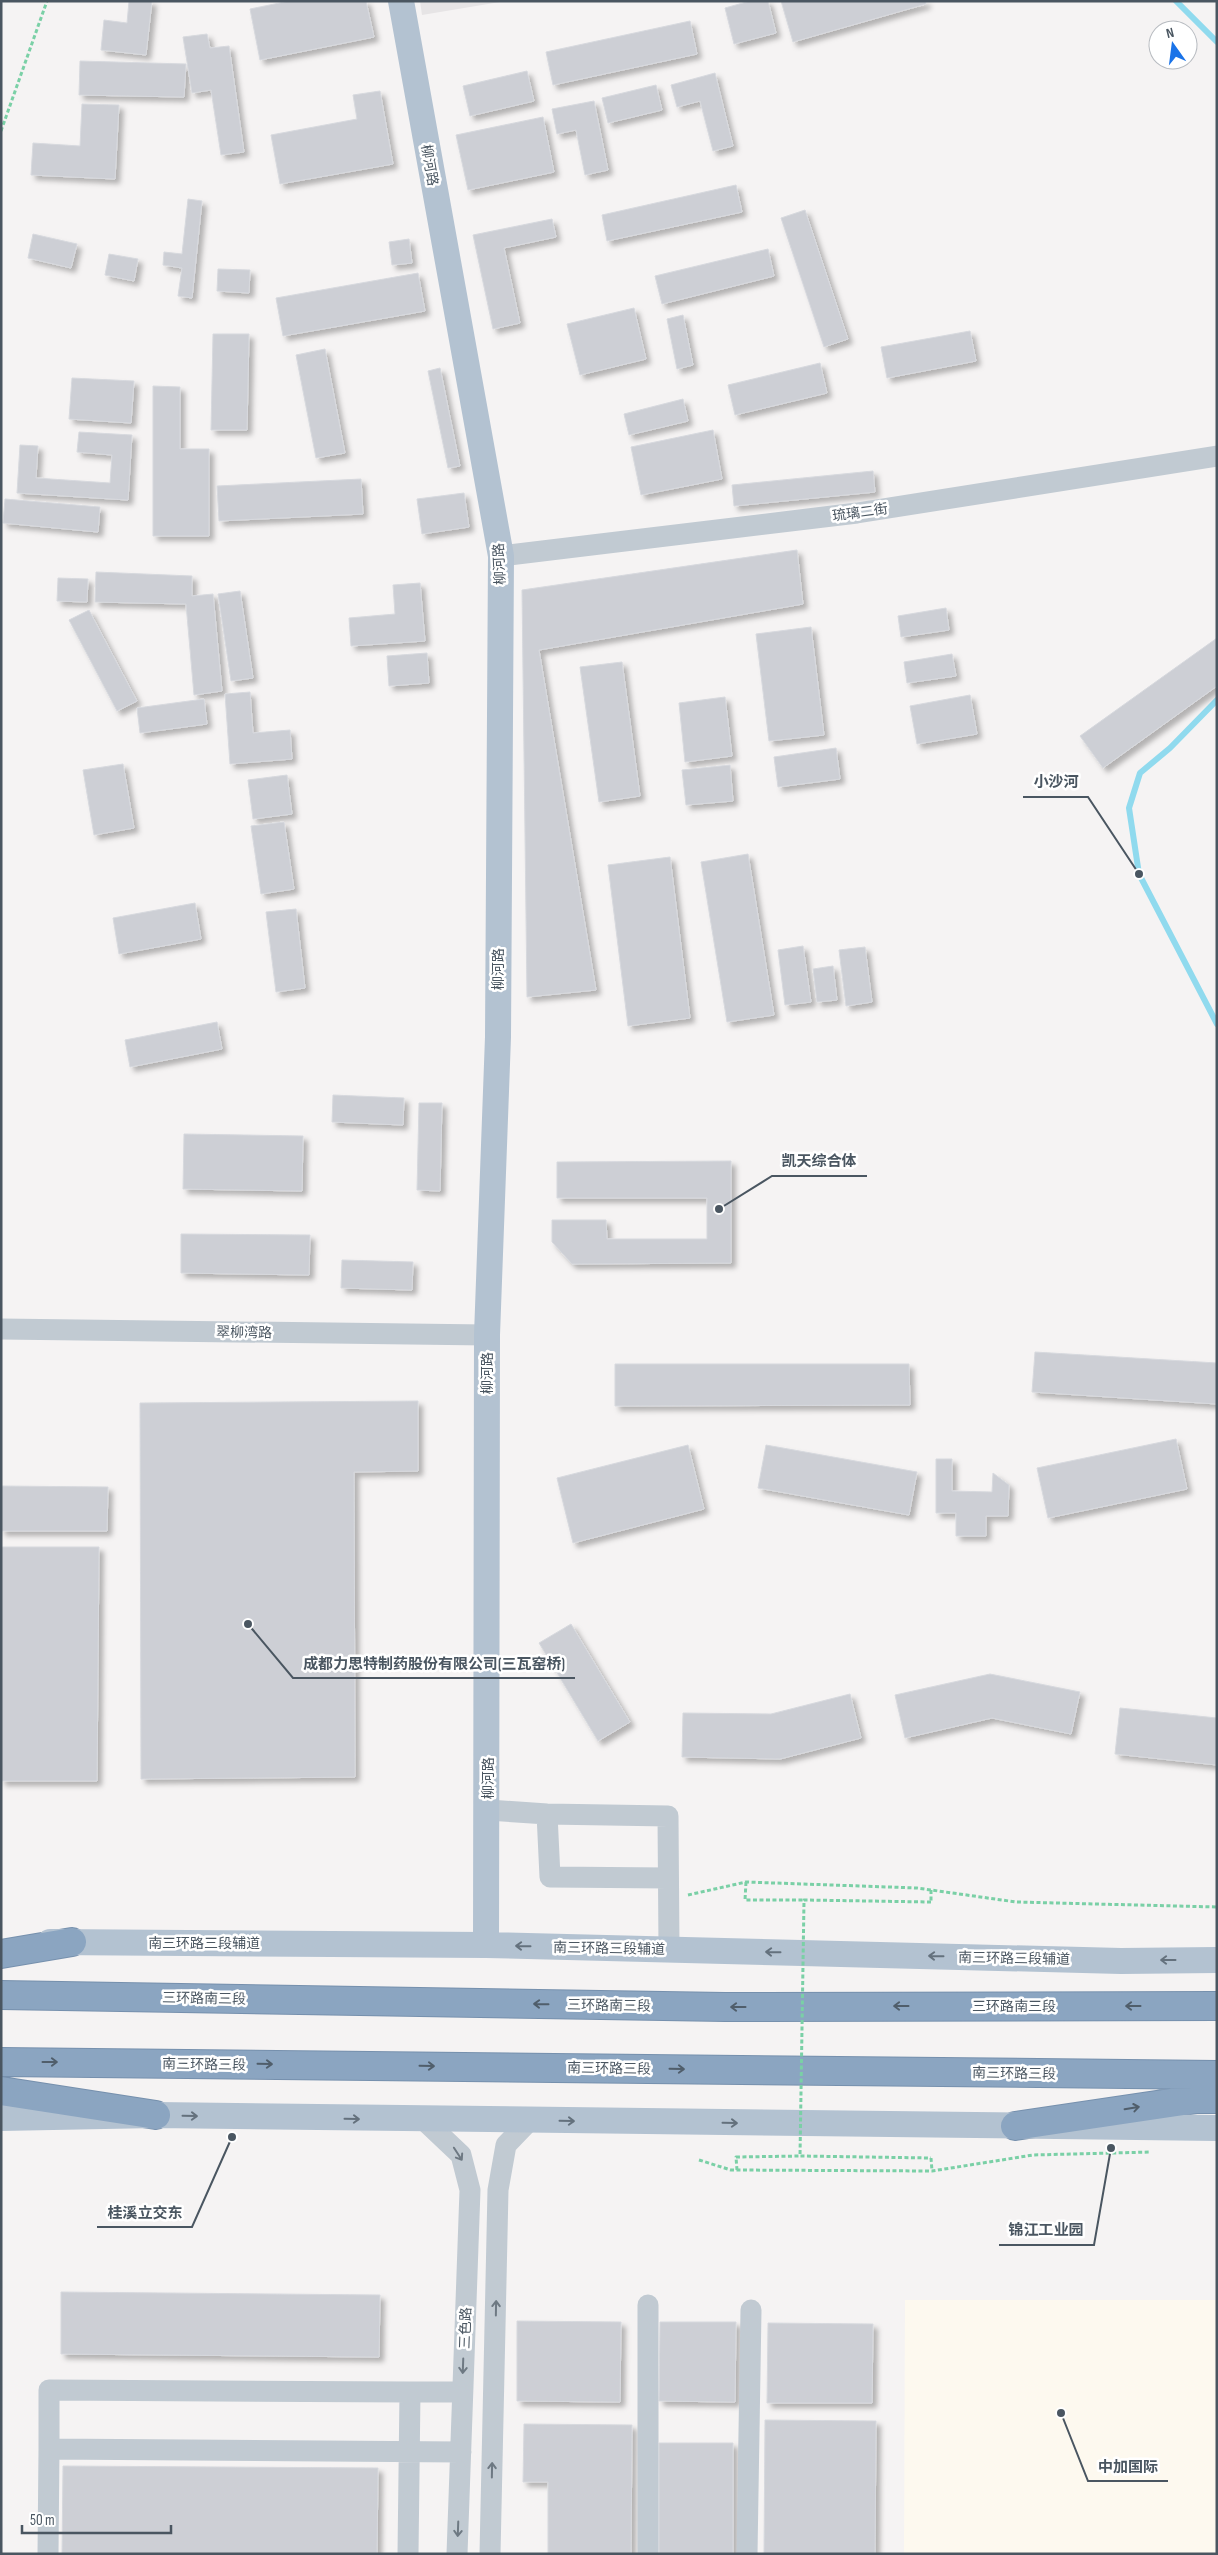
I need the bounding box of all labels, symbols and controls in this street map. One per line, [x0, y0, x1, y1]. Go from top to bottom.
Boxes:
north arrow [1148, 20, 1198, 70]
text: N [1164, 24, 1176, 42]
street label: 柳河路 [417, 143, 442, 187]
street label: 琉璃二街 [831, 500, 889, 525]
street label: 柳河路 [490, 543, 509, 585]
callout: 小沙河 [1023, 767, 1088, 797]
text: 小沙河 [1033, 773, 1079, 792]
street label: 柳河路 [490, 948, 507, 990]
callout: 凯天综合体 [772, 1146, 867, 1176]
text: 凯天综合体 [781, 1152, 857, 1171]
street label: 翠柳湾路 [216, 1324, 272, 1341]
street label: 柳河路 [479, 1352, 496, 1394]
callout: 成都力思特制药股份有限公司(三瓦窑桥) [293, 1648, 575, 1678]
text: 成都力思特制药股份有限公司(三瓦窑桥) [303, 1655, 565, 1674]
street label: 柳河路 [480, 1757, 497, 1799]
street label: 南三环路三段辅道 [148, 1935, 260, 1952]
street label: 南三环路三段辅道 [553, 1939, 665, 1958]
one-way arrow [515, 1941, 531, 1950]
one-way arrow [765, 1947, 782, 1957]
street label: 南三环路三段辅道 [958, 1949, 1070, 1968]
one-way arrow [928, 1951, 944, 1961]
one-way arrow [1160, 1956, 1176, 1965]
street label: 三环路南三段 [162, 1989, 246, 2008]
street label: 三环路南三段 [567, 1996, 651, 2015]
street label: 三环路南三段 [972, 1998, 1056, 2015]
one-way arrow [533, 1999, 549, 2009]
one-way arrow [893, 2001, 909, 2011]
one-way arrow [1125, 2001, 1142, 2011]
one-way arrow [730, 2002, 746, 2012]
street label: 南三环路三段 [162, 2055, 246, 2074]
one-way arrow [42, 2057, 58, 2067]
street label: 南三环路三段 [567, 2059, 651, 2078]
one-way arrow [257, 2060, 273, 2069]
one-way arrow [419, 2061, 435, 2071]
one-way arrow [669, 2064, 685, 2074]
street label: 南三环路三段 [972, 2064, 1056, 2083]
one-way arrow [1124, 2103, 1140, 2113]
one-way arrow [182, 2111, 198, 2121]
one-way arrow [344, 2114, 360, 2124]
one-way arrow [559, 2116, 575, 2126]
one-way arrow [722, 2118, 738, 2128]
one-way arrow [453, 2147, 464, 2161]
callout: 桂溪立交东 [97, 2197, 192, 2227]
text: 桂溪立交东 [107, 2204, 183, 2223]
callout: 锦江工业园 [999, 2215, 1094, 2245]
text: 锦江工业园 [1008, 2221, 1084, 2240]
one-way arrow [491, 2300, 501, 2316]
street label: 三色路 [456, 2307, 475, 2349]
one-way arrow [458, 2358, 468, 2374]
callout: 中加国际 [1088, 2451, 1168, 2481]
text: 中加国际 [1098, 2458, 1158, 2477]
one-way arrow [487, 2462, 497, 2478]
scale bar [22, 2502, 171, 2534]
text: 50 m [30, 2511, 55, 2530]
one-way arrow [453, 2521, 462, 2537]

